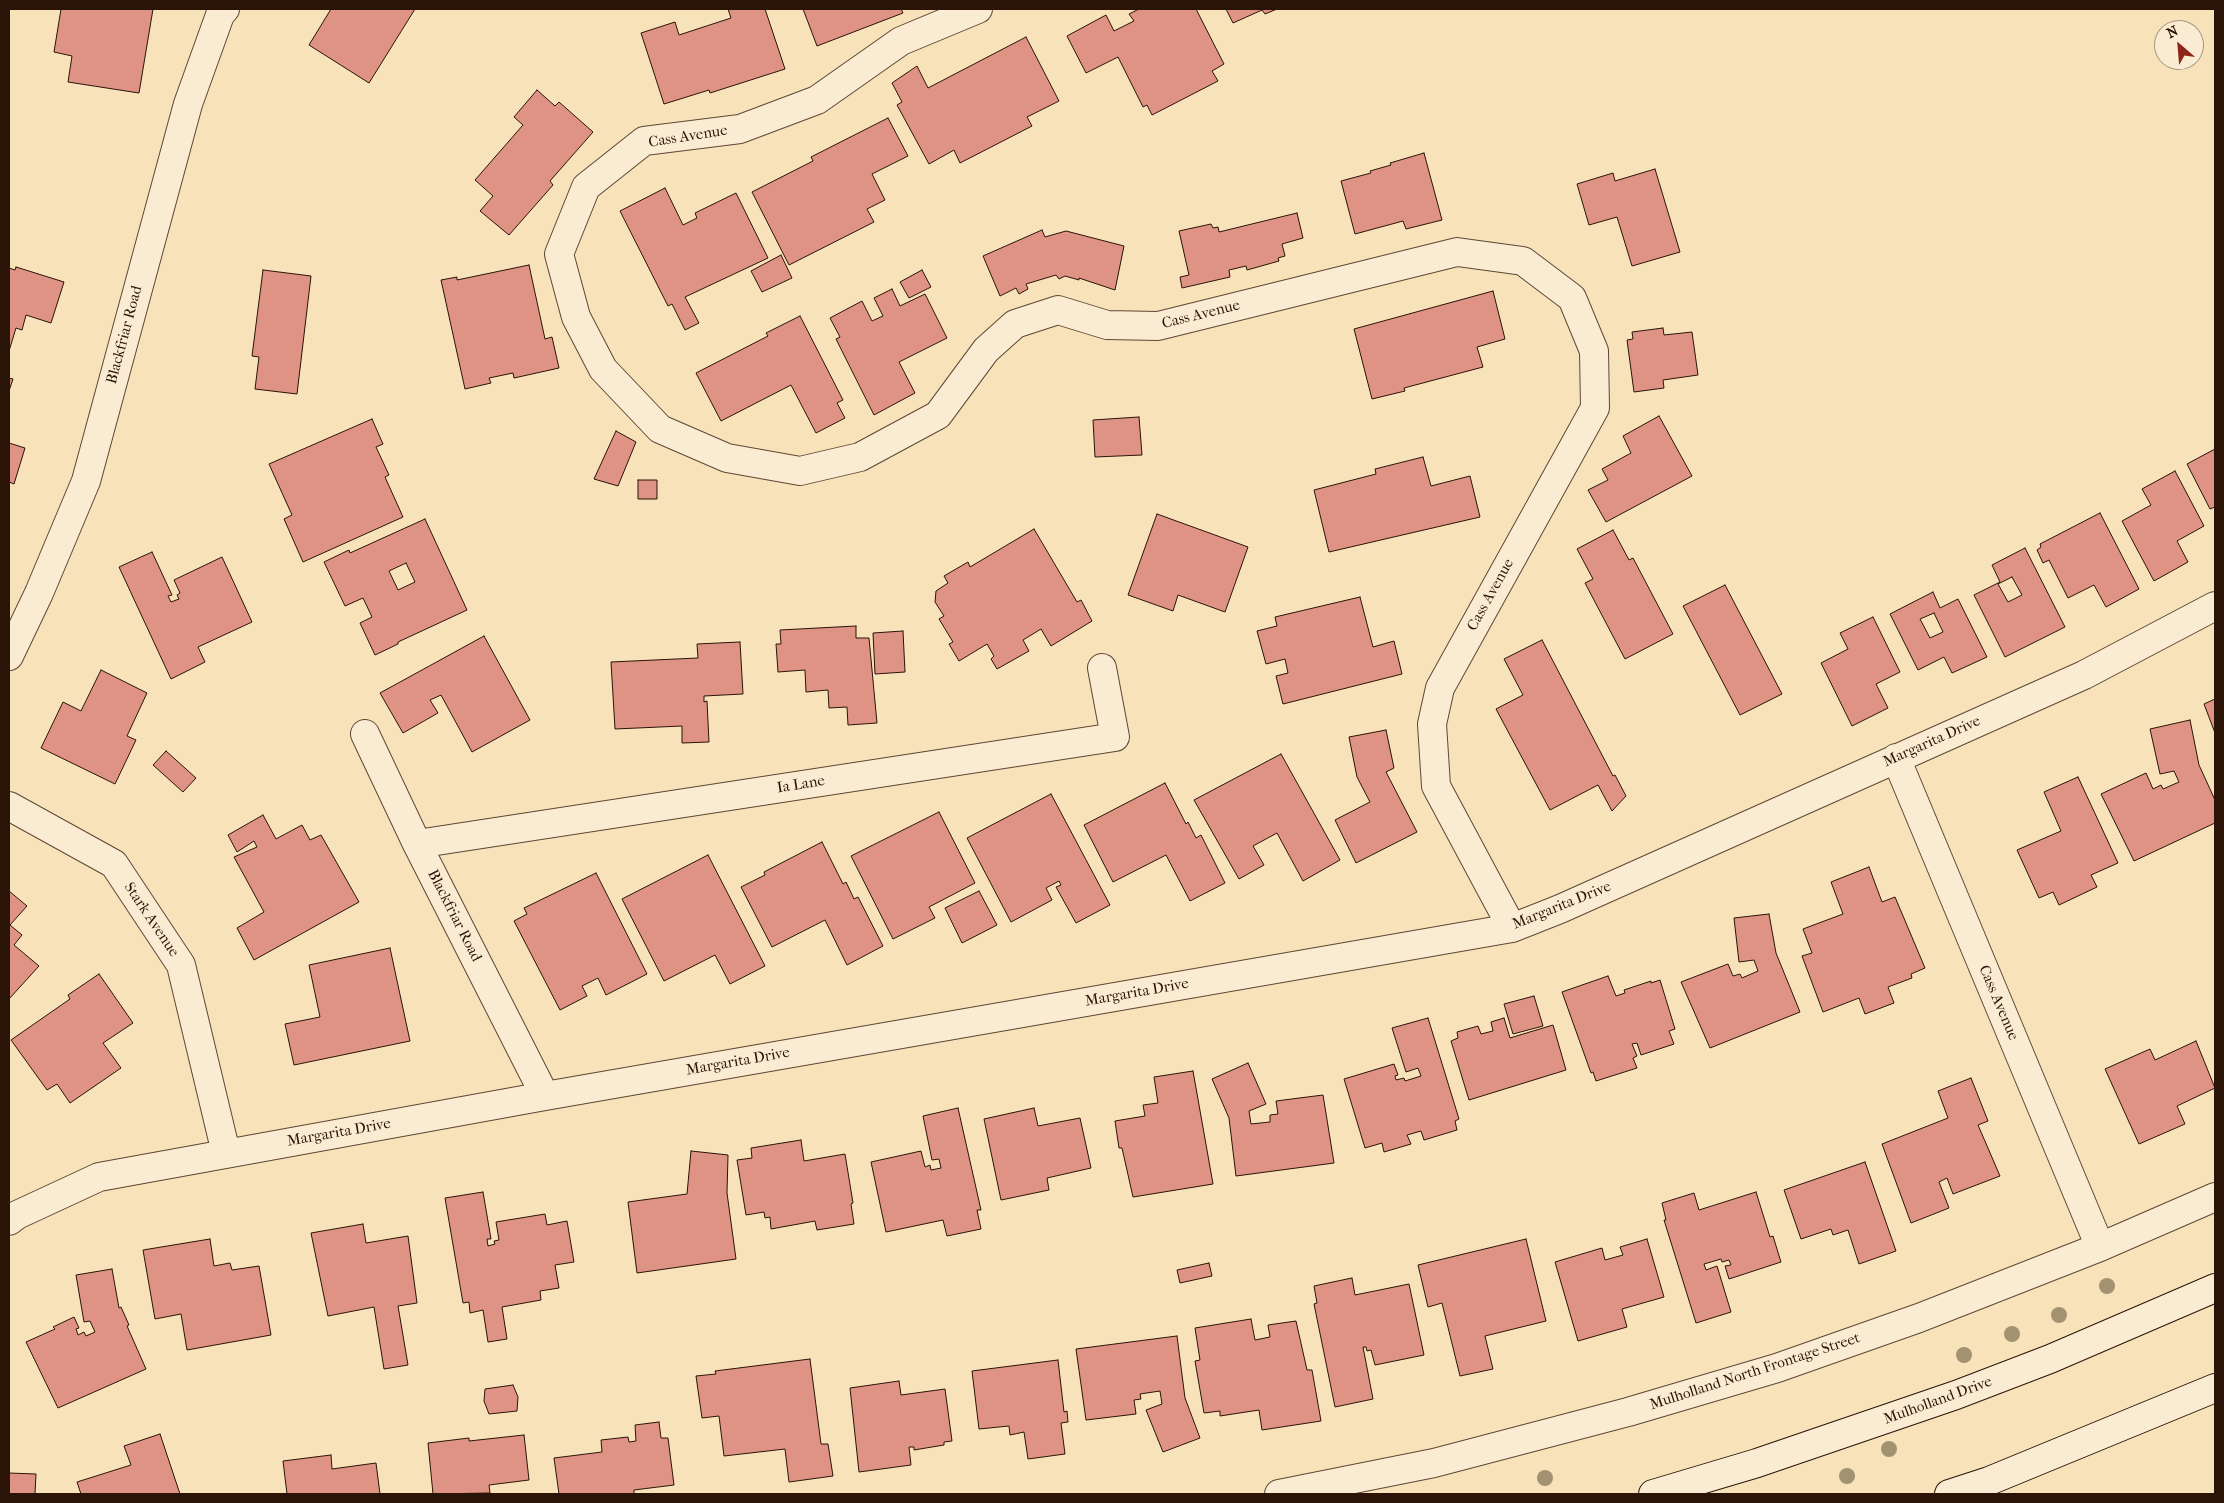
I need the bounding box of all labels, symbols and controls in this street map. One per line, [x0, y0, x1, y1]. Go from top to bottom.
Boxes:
north arrow [2154, 20, 2204, 70]
text: N [2164, 22, 2181, 42]
street label: Cass Avenue [647, 122, 729, 152]
street label: Blackfriar Road [103, 284, 147, 386]
street label: Cass Avenue [1160, 297, 1242, 333]
street label: Cass Avenue [1464, 556, 1518, 634]
street label: Margarita Drive [1880, 712, 1984, 772]
street label: Ia Lane [776, 772, 826, 798]
street label: Blackfriar Road [423, 867, 485, 965]
street label: Margarita Drive [1510, 878, 1614, 934]
street label: Stark Avenue [120, 879, 182, 961]
street label: Cass Avenue [1974, 963, 2022, 1043]
street label: Margarita Drive [1084, 975, 1190, 1011]
street label: Margarita Drive [685, 1044, 791, 1080]
street label: Margarita Drive [286, 1115, 392, 1151]
street label: Mulholland North Frontage Street [1647, 1329, 1863, 1415]
street label: Mulholland Drive [1881, 1373, 1995, 1429]

